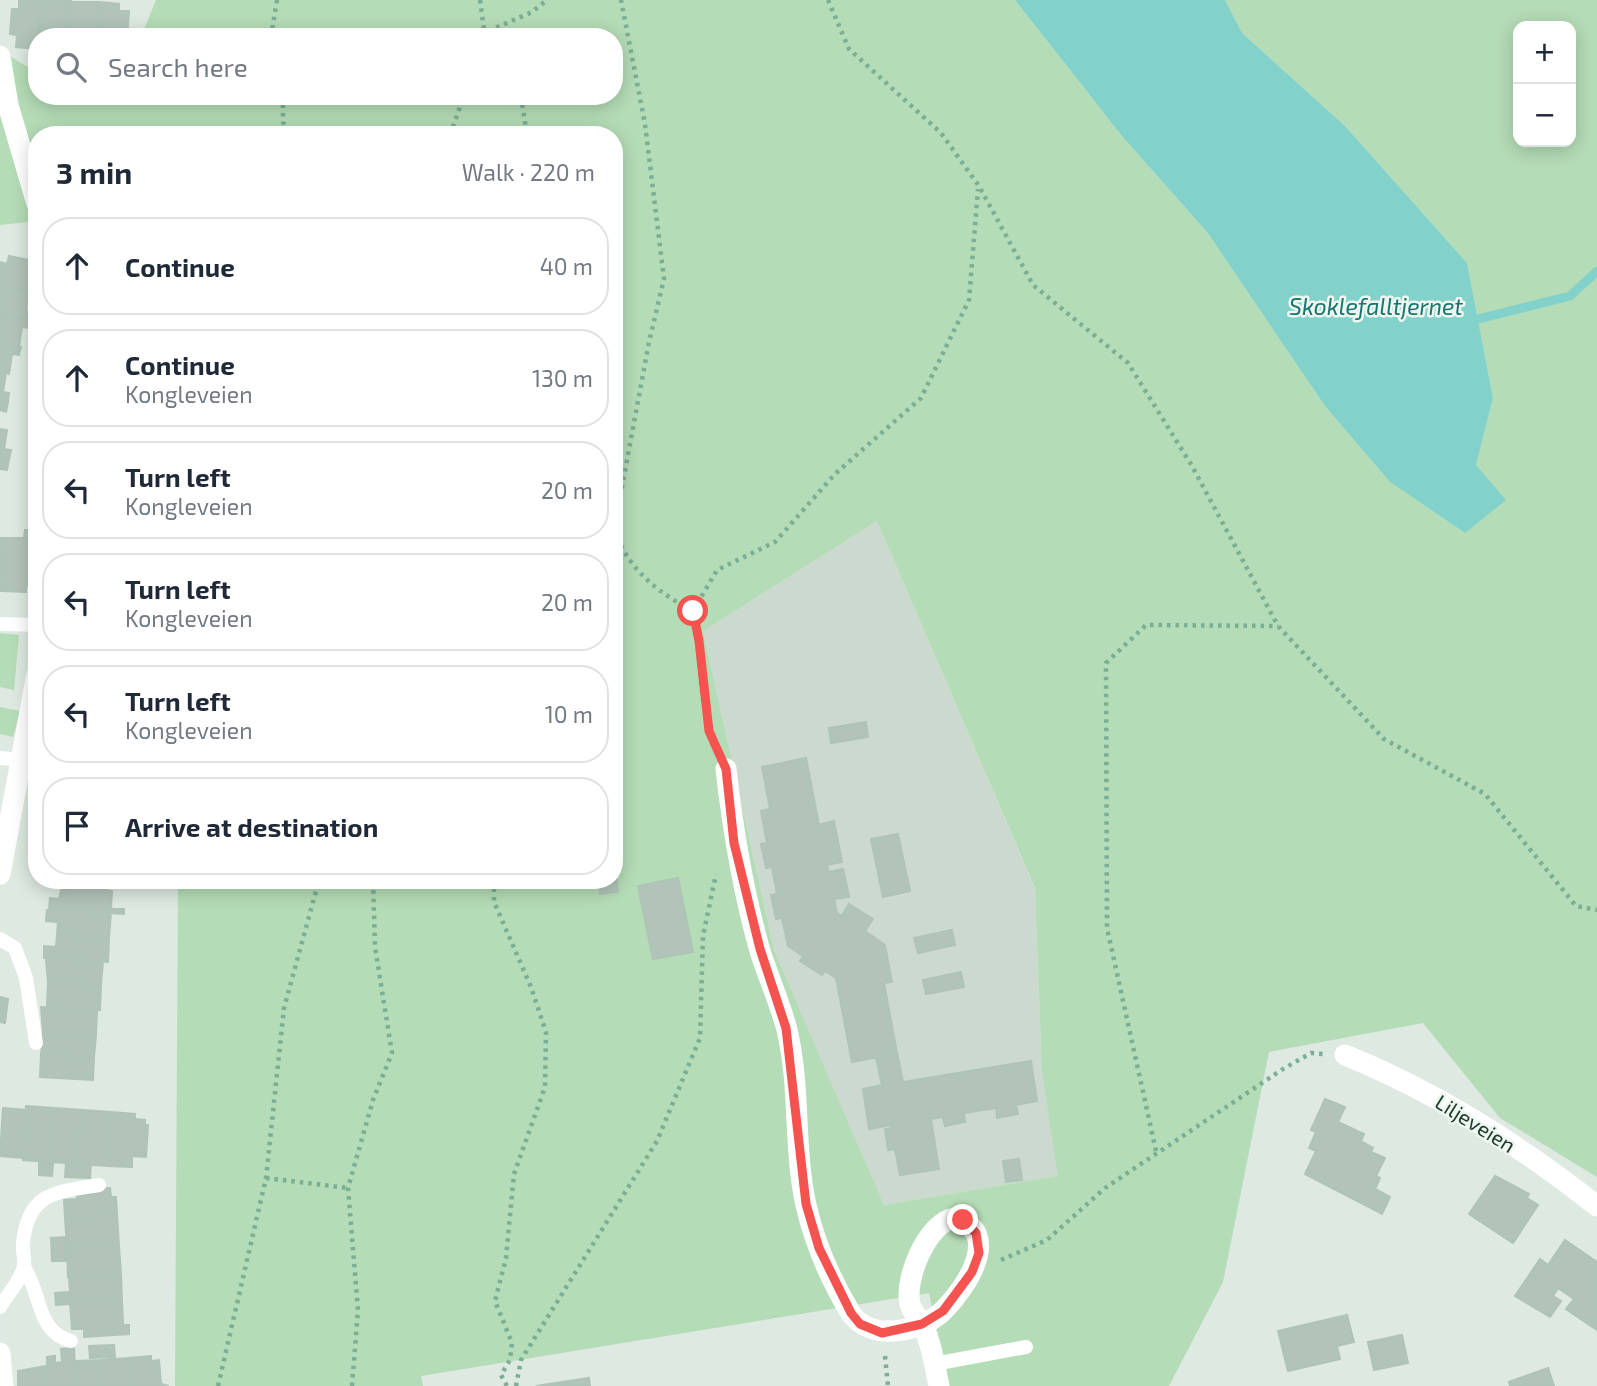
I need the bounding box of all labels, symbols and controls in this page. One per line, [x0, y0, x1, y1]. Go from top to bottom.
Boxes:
map controls [1513, 21, 1576, 147]
button: + [1513, 21, 1576, 84]
search box [28, 28, 623, 105]
icon: search [52, 48, 90, 86]
text: Search here [108, 51, 248, 82]
button: − [1513, 84, 1576, 147]
text: 3 min [56, 154, 132, 190]
text: Walk · 220 m [462, 158, 595, 186]
icon: ahead [58, 247, 96, 285]
text: Continue [125, 251, 235, 282]
text: 40 m [540, 252, 593, 280]
water label: Skoklefalltjernet [1289, 292, 1463, 320]
text: Continue [125, 349, 235, 380]
icon: ahead [58, 359, 96, 397]
text: 130 m [532, 364, 593, 392]
text: Kongleveien [125, 380, 253, 408]
text: Turn left [125, 461, 231, 492]
icon: left [58, 471, 96, 509]
text: 20 m [541, 476, 593, 504]
text: Kongleveien [125, 492, 253, 520]
text: Turn left [125, 573, 231, 604]
icon: left [58, 583, 96, 621]
text: 20 m [541, 588, 593, 616]
route start [677, 595, 708, 626]
text: Kongleveien [125, 604, 253, 632]
text: Turn left [125, 685, 231, 716]
icon: left [58, 695, 96, 733]
text: 10 m [545, 700, 593, 728]
text: Kongleveien [125, 716, 253, 744]
icon: arrive [58, 807, 96, 845]
text: Arrive at destination [125, 811, 378, 842]
street label: Liljeveien [1431, 1088, 1520, 1158]
route end [947, 1204, 978, 1235]

